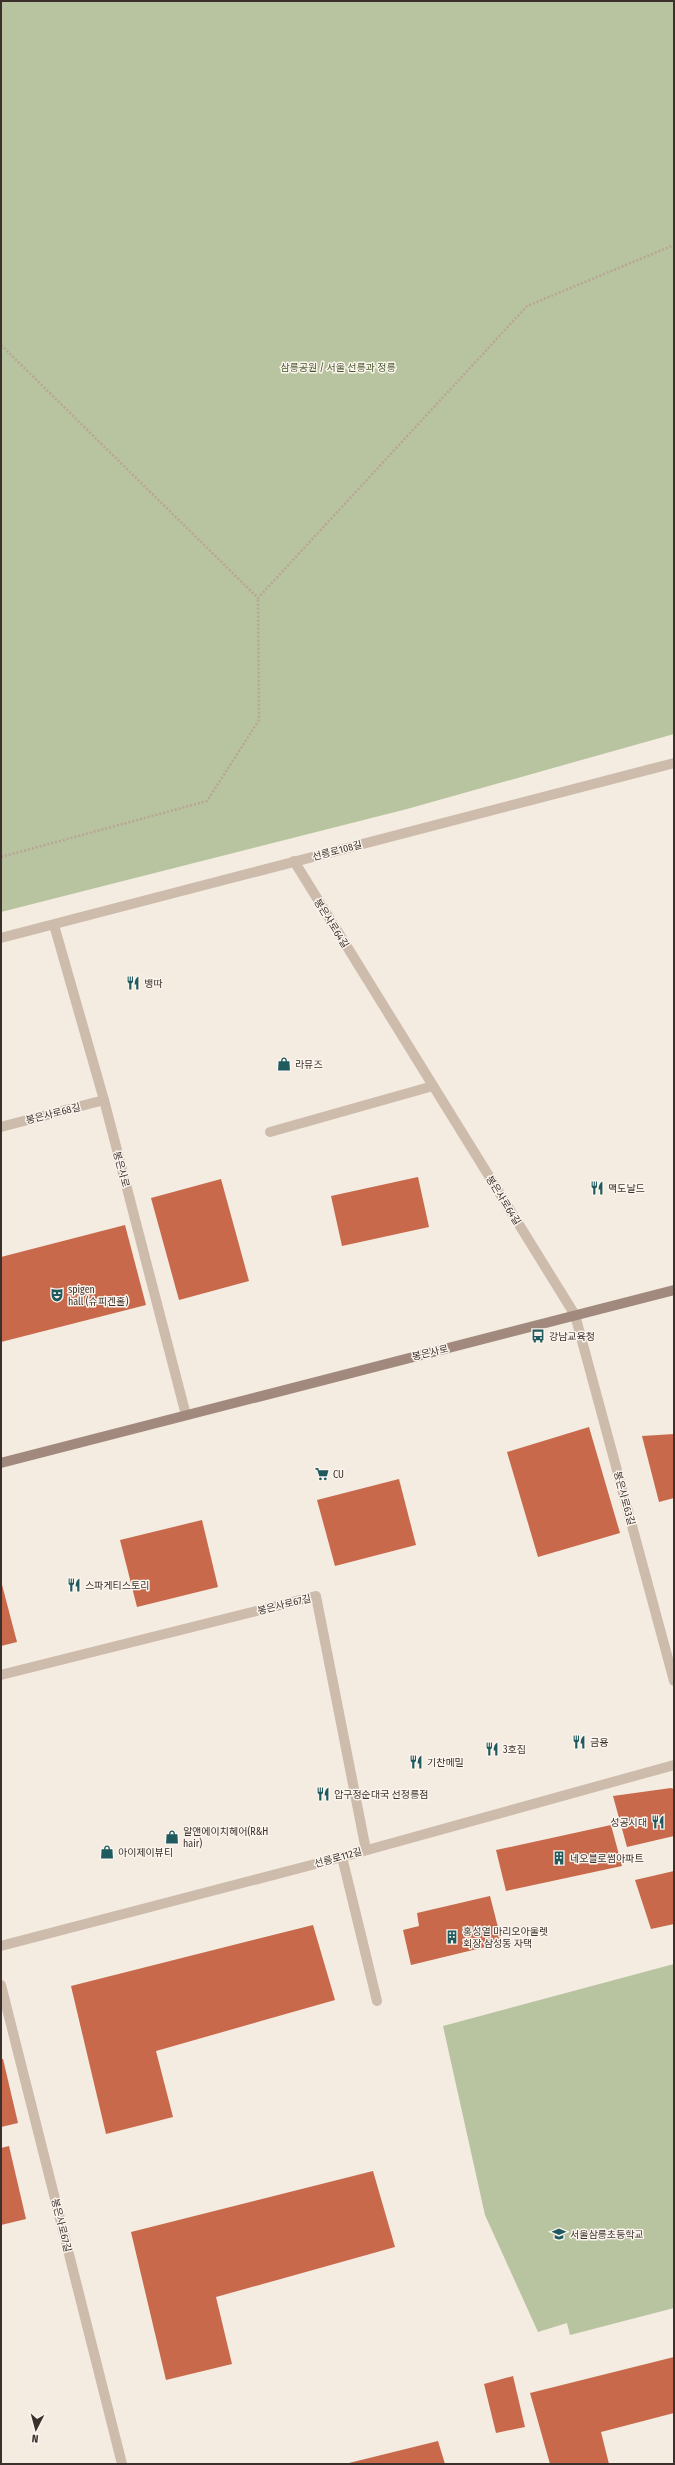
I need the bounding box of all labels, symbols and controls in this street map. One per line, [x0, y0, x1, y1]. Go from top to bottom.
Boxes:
park label: 삼릉공원 / 서울 선릉과 정릉 [280, 362, 396, 374]
street label: 선릉로108길 [311, 839, 363, 863]
street label: 봉은사로64길 [311, 897, 351, 950]
restaurant icon: 뱅따 [125, 975, 141, 991]
place label: 뱅따 [144, 978, 163, 990]
shop icon: 라뮤즈 [276, 1056, 292, 1072]
place label: 라뮤즈 [295, 1059, 323, 1071]
street label: 봉은사로68길 [25, 1101, 82, 1127]
street label: 봉은사로 [110, 1150, 132, 1189]
street label: 봉은사로64길 [483, 1174, 523, 1227]
restaurant icon: 맥도날드 [589, 1180, 605, 1196]
place label: 맥도날드 [608, 1183, 645, 1195]
place label: spigen hall (슈피겐홀) [68, 1284, 128, 1308]
theatre icon: spigen hall (슈피겐홀) [49, 1287, 65, 1303]
bus stop icon: 강남교육청 [530, 1328, 546, 1344]
place label: 강남교육청 [549, 1331, 595, 1343]
street label: 봉은사로 [411, 1343, 450, 1363]
supermarket icon: CU [314, 1466, 330, 1482]
place label: CU [333, 1469, 344, 1481]
street label: 봉은사로63길 [611, 1470, 637, 1527]
restaurant icon: 스파게티스토리 [66, 1577, 82, 1593]
place label: 스파게티스토리 [85, 1580, 149, 1592]
street label: 봉은사로67길 [256, 1593, 312, 1617]
restaurant icon: 금용 [571, 1734, 587, 1750]
place label: 금용 [590, 1737, 608, 1749]
restaurant icon: 3호집 [484, 1741, 500, 1757]
place label: 3호집 [503, 1744, 526, 1756]
restaurant icon: 기찬메밀 [408, 1754, 424, 1770]
place label: 기찬메밀 [427, 1757, 464, 1769]
restaurant icon: 압구정순대국 선정릉점 [315, 1786, 331, 1802]
place label: 압구정순대국 선정릉점 [334, 1789, 428, 1801]
restaurant icon: 성공시대 [650, 1814, 666, 1830]
place label: 성공시대 [610, 1817, 647, 1829]
place label: 알앤에이치헤어(R&H hair) [183, 1825, 268, 1850]
shop icon: 알앤에이치헤어(R&H hair) [164, 1829, 180, 1845]
shop icon: 아이제이뷰티 [99, 1844, 115, 1860]
street label: 선릉로112길 [313, 1845, 363, 1870]
place label: 아이제이뷰티 [118, 1847, 173, 1859]
building icon: 네오블로썸아파트 [551, 1850, 567, 1866]
place label: 네오블로썸아파트 [570, 1853, 644, 1865]
place label: 홍성열 마리오아울렛 회장 삼성동 자택 [463, 1926, 548, 1950]
building icon: 홍성열 마리오아울렛 회장 삼성동 자택 [444, 1929, 460, 1945]
street label: 봉은사로67길 [49, 2197, 73, 2253]
school or university icon: 서울삼릉초등학교 [551, 2226, 567, 2242]
place label: 서울삼릉초등학교 [570, 2229, 644, 2241]
north arrow [16, 2409, 56, 2449]
text: N [31, 2432, 39, 2445]

